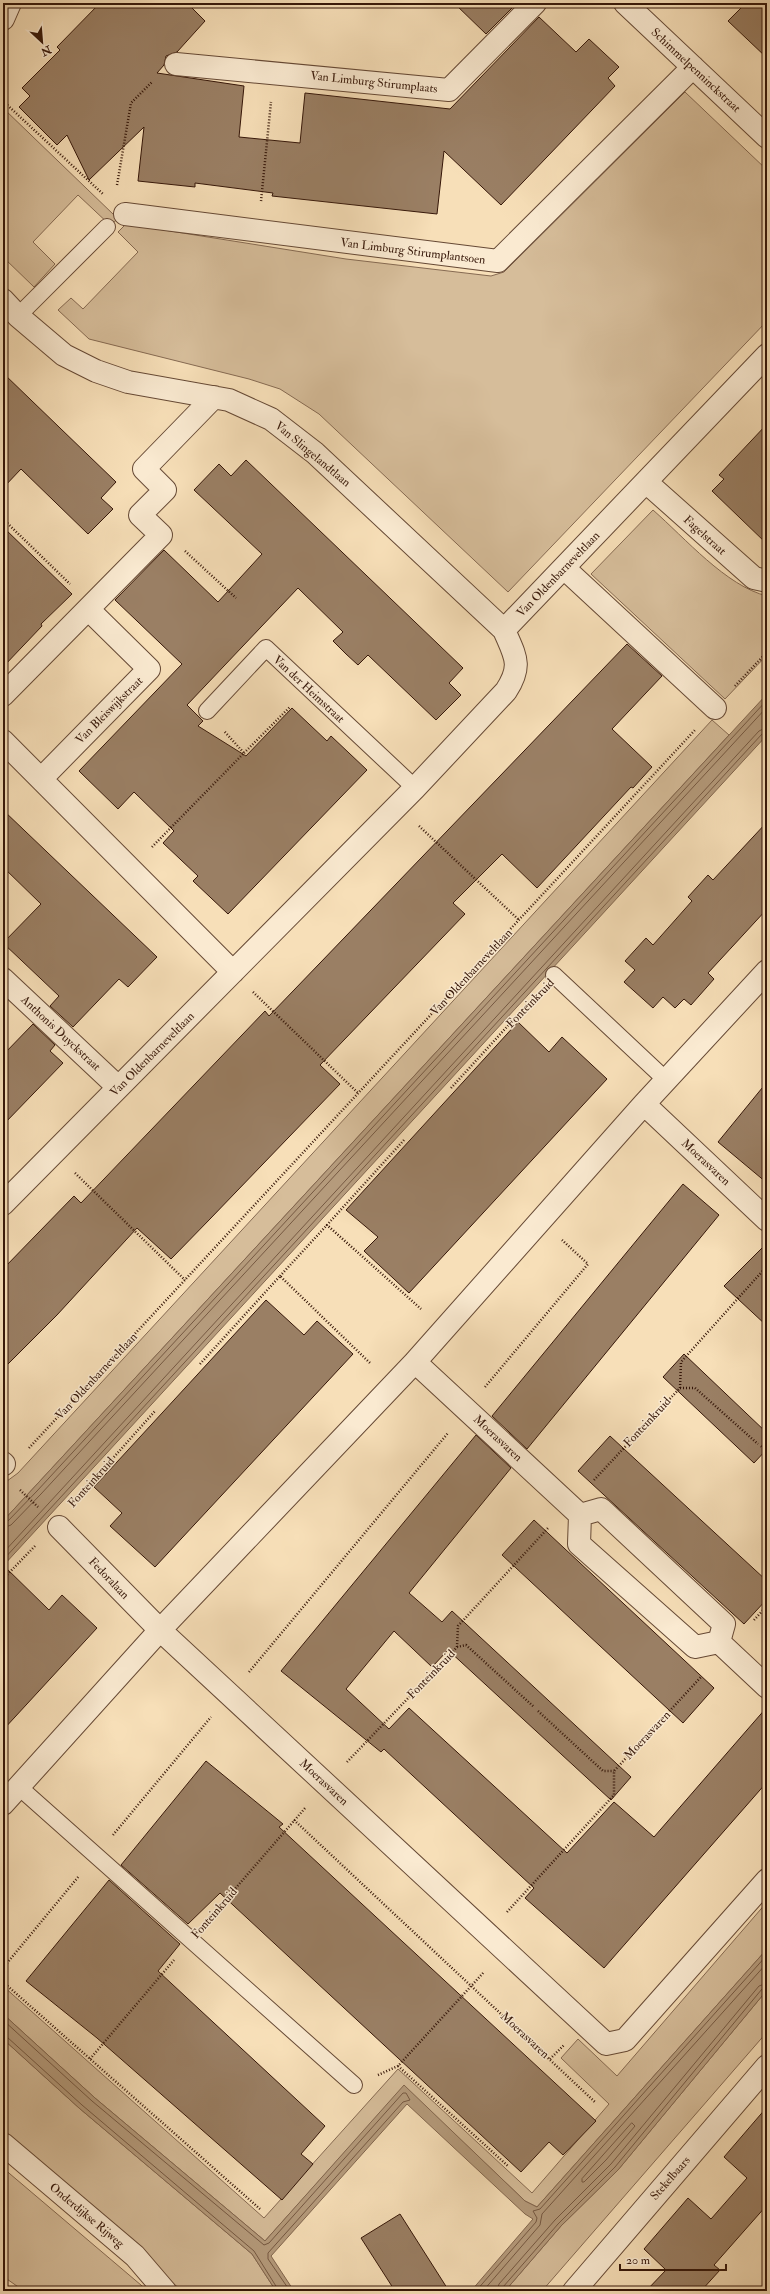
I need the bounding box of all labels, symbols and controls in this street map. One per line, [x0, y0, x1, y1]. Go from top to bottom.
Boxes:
north arrow [22, 22, 62, 62]
street label: Schimmelpenninckstraat [648, 25, 744, 116]
text: N [38, 42, 54, 59]
street label: Van Limburg Stirumplaats [310, 68, 438, 97]
street label: Van Limburg Stirumplantsoen [340, 235, 486, 268]
street label: Van Slingelandtlaan [272, 418, 354, 490]
street label: Fagelstraat [680, 512, 729, 559]
street label: Van Oldenbarneveltlaan [514, 528, 603, 620]
street label: Van der Heimstraat [270, 652, 348, 726]
street label: Van Bleiswijkstraat [72, 673, 146, 747]
street label: Van Oldenbarneveltlaan [427, 926, 516, 1019]
street label: Fonteinkruid [503, 975, 558, 1031]
street label: Anthonis Duyckstraat [17, 992, 104, 1074]
street label: Van Oldenbarneveltlaan [107, 1009, 198, 1100]
street label: Moerasvaren [678, 1136, 733, 1189]
street label: Van Oldenbarneveltlaan [52, 1330, 141, 1423]
street label: Fonteinkruid [620, 1394, 674, 1450]
street label: Moerasvaren [470, 1412, 525, 1465]
street label: Fonteinkruid [65, 1454, 118, 1511]
street label: Fedoralaan [85, 1554, 132, 1602]
street label: Fonteinkruid [404, 1646, 459, 1702]
street label: Moerasvaren [621, 1708, 674, 1763]
street label: Moerasvaren [296, 1756, 351, 1809]
street label: Fonteinkruid [188, 1885, 241, 1942]
street label: Moerasvaren [497, 2009, 552, 2062]
street label: Stekelbaars [647, 2153, 694, 2203]
street label: Onderdijkse Rijweg [46, 2180, 128, 2252]
scale bar [620, 2246, 726, 2272]
text: 20 m [626, 2253, 651, 2268]

